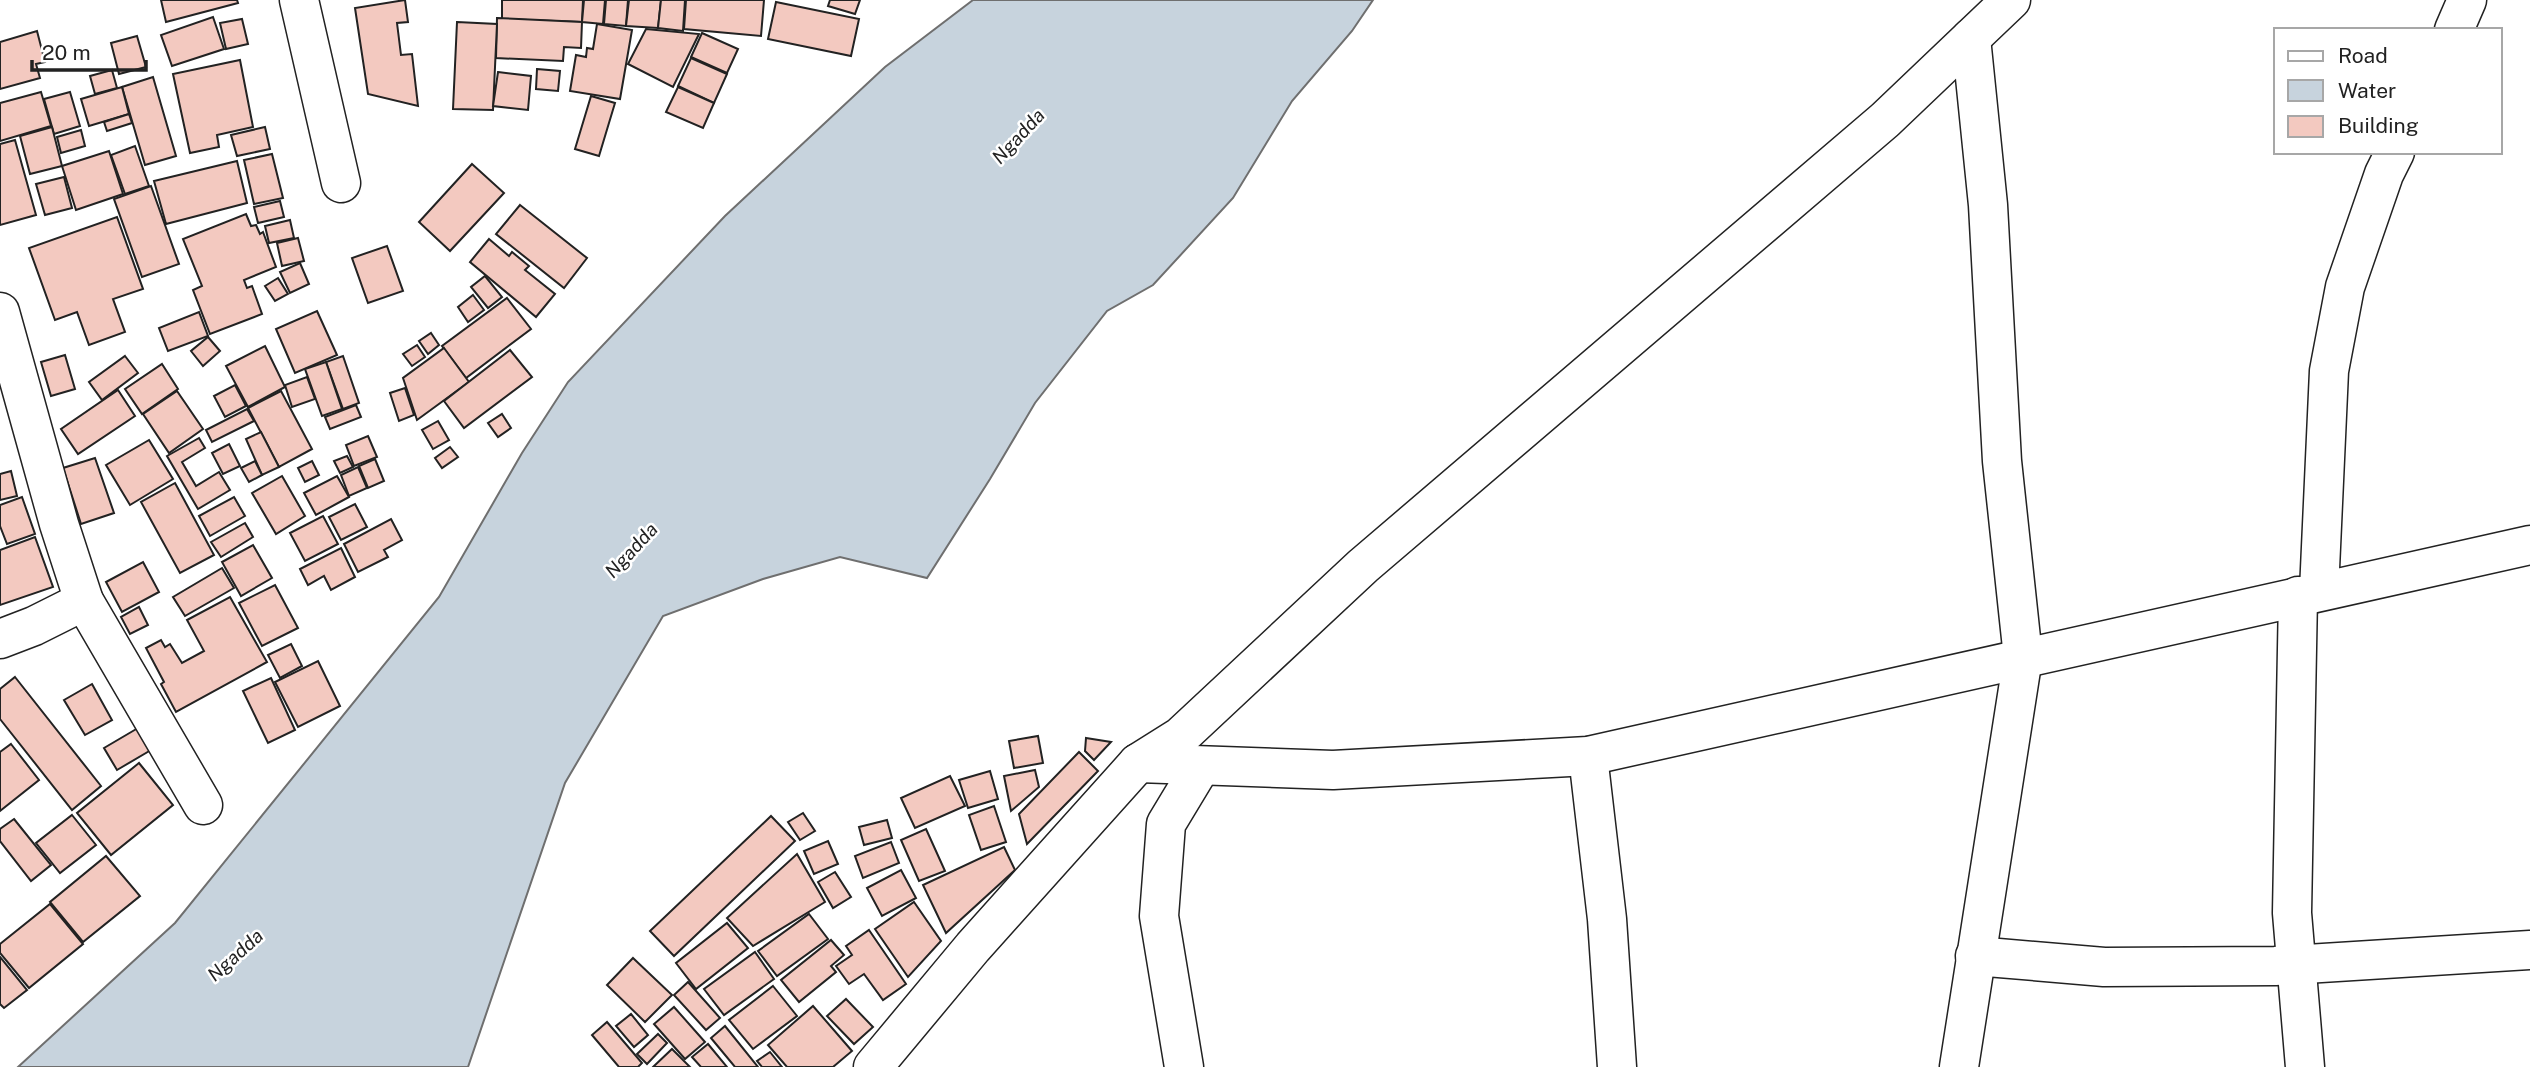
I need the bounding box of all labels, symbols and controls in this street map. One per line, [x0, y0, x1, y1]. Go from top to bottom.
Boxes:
scale bar [32, 28, 145, 72]
legend [2274, 28, 2502, 154]
text: 20 m [42, 40, 91, 65]
text: Road [2338, 43, 2388, 68]
text: Water [2338, 78, 2396, 103]
water label: Ngadda [987, 104, 1049, 168]
text: Building [2338, 113, 2419, 138]
water label: Ngadda [600, 518, 662, 582]
water label: Ngadda [203, 924, 267, 986]

